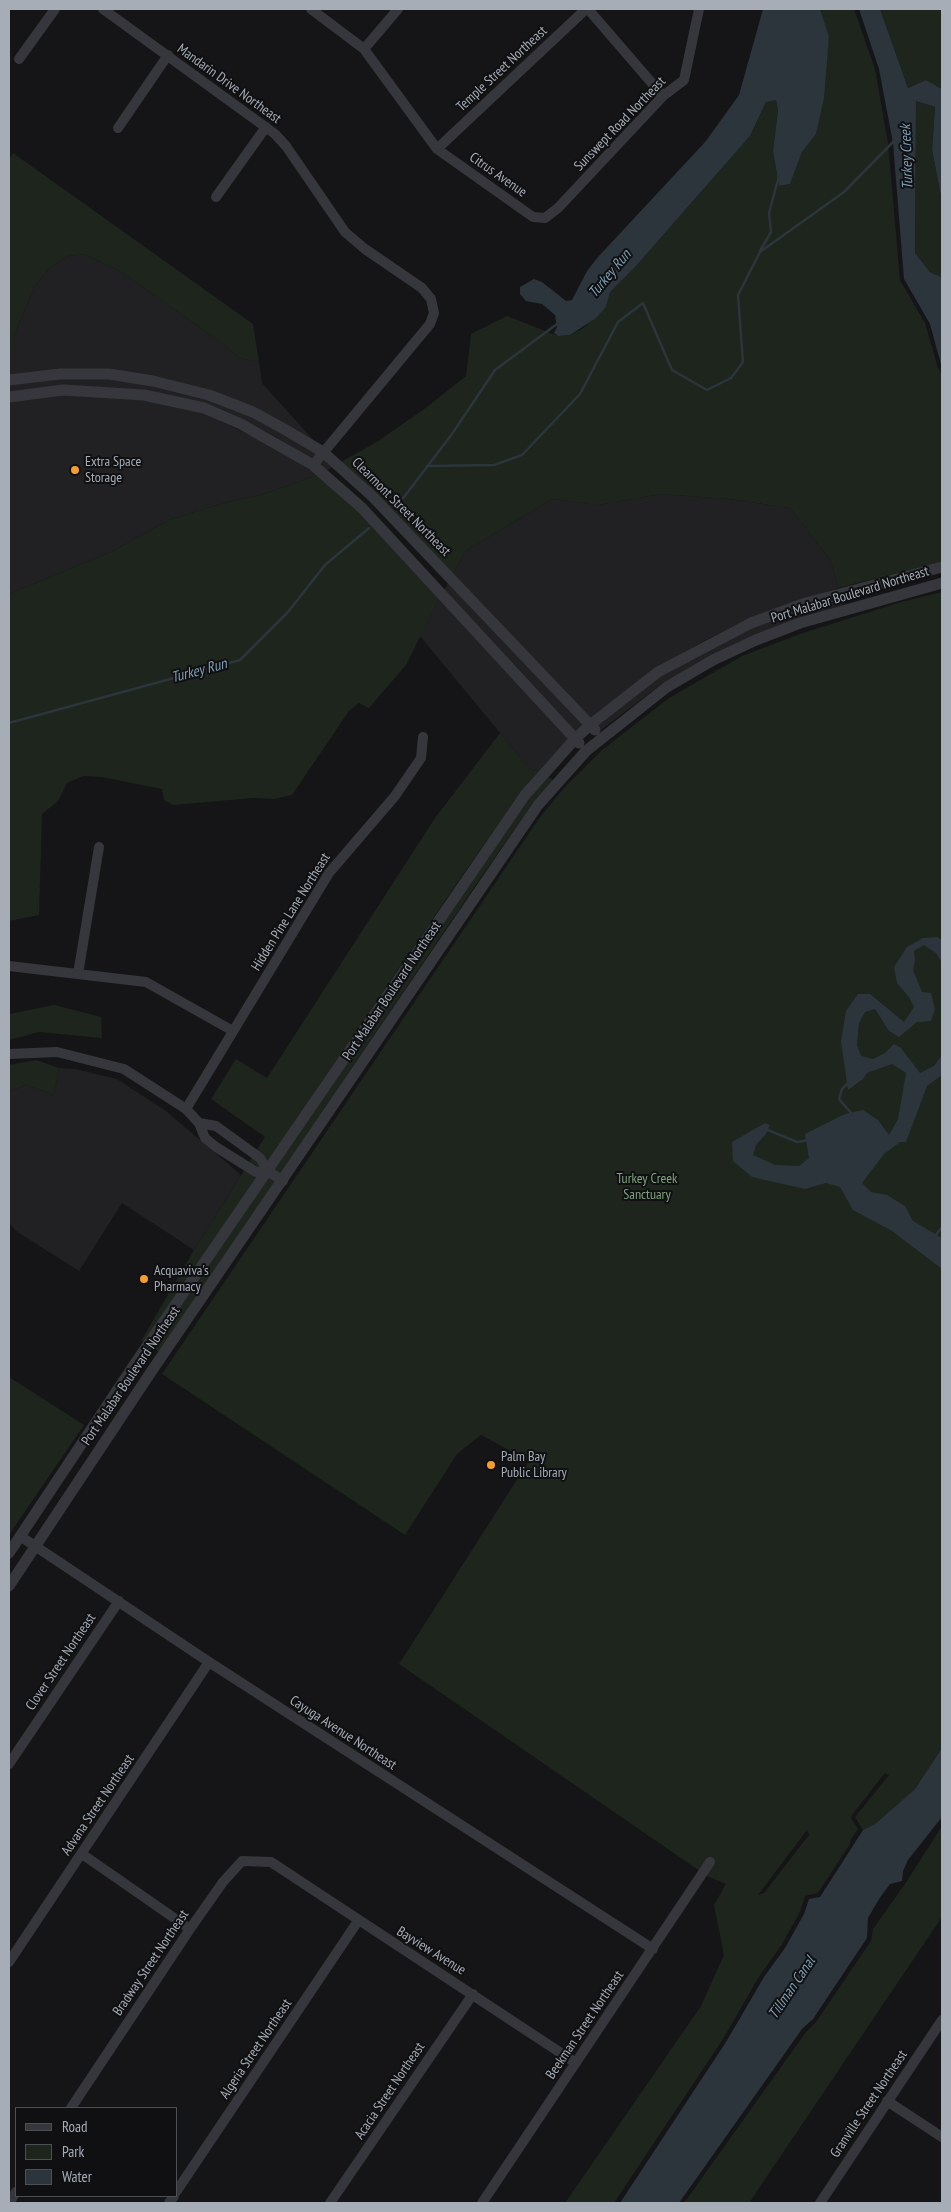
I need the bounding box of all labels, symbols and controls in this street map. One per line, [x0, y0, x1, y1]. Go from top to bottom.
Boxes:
street label: Temple Street Northeast [453, 23, 551, 115]
street label: Mandarin Drive Northeast [174, 41, 284, 127]
street label: Sunswept Road Northeast [571, 73, 669, 175]
water label: Turkey Creek [897, 124, 917, 190]
street label: Citrus Avenue [466, 149, 530, 201]
water label: Turkey Run [585, 246, 635, 302]
place label: Extra Space Storage [85, 454, 141, 487]
street label: Clearmont Street Northeast [348, 454, 454, 560]
marker: Extra Space Storage [69, 464, 81, 476]
street label: Port Malabar Boulevard Northeast [769, 563, 931, 627]
water label: Turkey Run [169, 655, 229, 687]
street label: Hidden Pine Lane Northeast [248, 850, 334, 974]
street label: Port Malabar Boulevard Northeast [339, 918, 445, 1064]
park label: Turkey Creek Sanctuary [617, 1171, 677, 1204]
place label: Acquaviva's Pharmacy [154, 1263, 209, 1295]
marker: Acquaviva's Pharmacy [138, 1273, 150, 1285]
street label: Port Malabar Boulevard Northeast [78, 1303, 184, 1449]
place label: Palm Bay Public Library [501, 1449, 567, 1481]
marker: Palm Bay Public Library [485, 1459, 497, 1471]
street label: Clover Street Northeast [22, 1610, 100, 1714]
street label: Cayuga Avenue Northeast [286, 1692, 400, 1774]
street label: Advana Street Northeast [58, 1751, 138, 1859]
street label: Bradway Street Northeast [109, 1907, 193, 2019]
street label: Bayview Avenue [393, 1923, 469, 1979]
water label: Tillman Canal [765, 1953, 819, 2023]
street label: Beekman Street Northeast [543, 1968, 627, 2082]
street label: Algeria Street Northeast [216, 1996, 296, 2102]
street label: Acacia Street Northeast [351, 2039, 429, 2143]
street label: Granville Street Northeast [827, 2047, 911, 2161]
legend [15, 2107, 178, 2197]
text: Road [62, 2117, 88, 2136]
text: Park [62, 2142, 84, 2161]
text: Water [62, 2167, 92, 2186]

